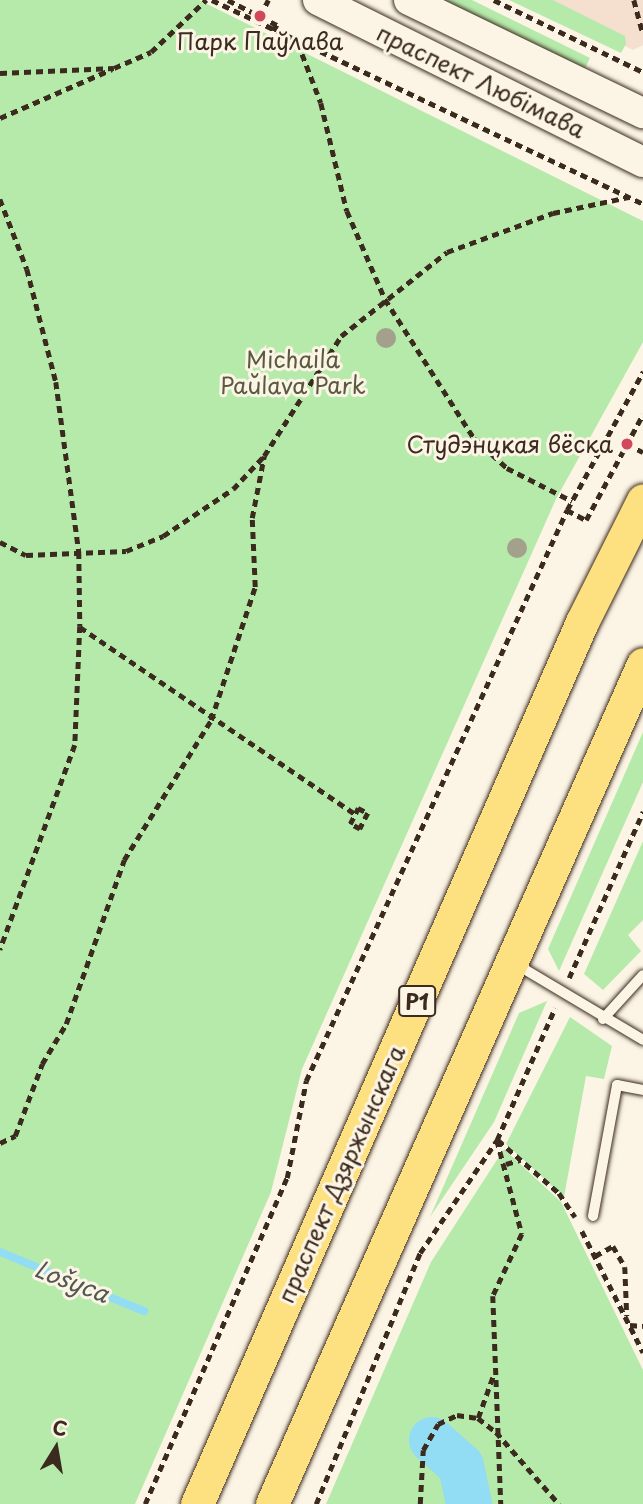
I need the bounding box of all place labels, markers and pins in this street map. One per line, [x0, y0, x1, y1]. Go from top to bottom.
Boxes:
marker: Парк Паўлава [252, 8, 268, 24]
place label: Парк Паўлава [177, 27, 343, 55]
place label: Студэнцкая вёска [406, 430, 613, 458]
marker: Студэнцкая вёска [619, 436, 635, 452]

